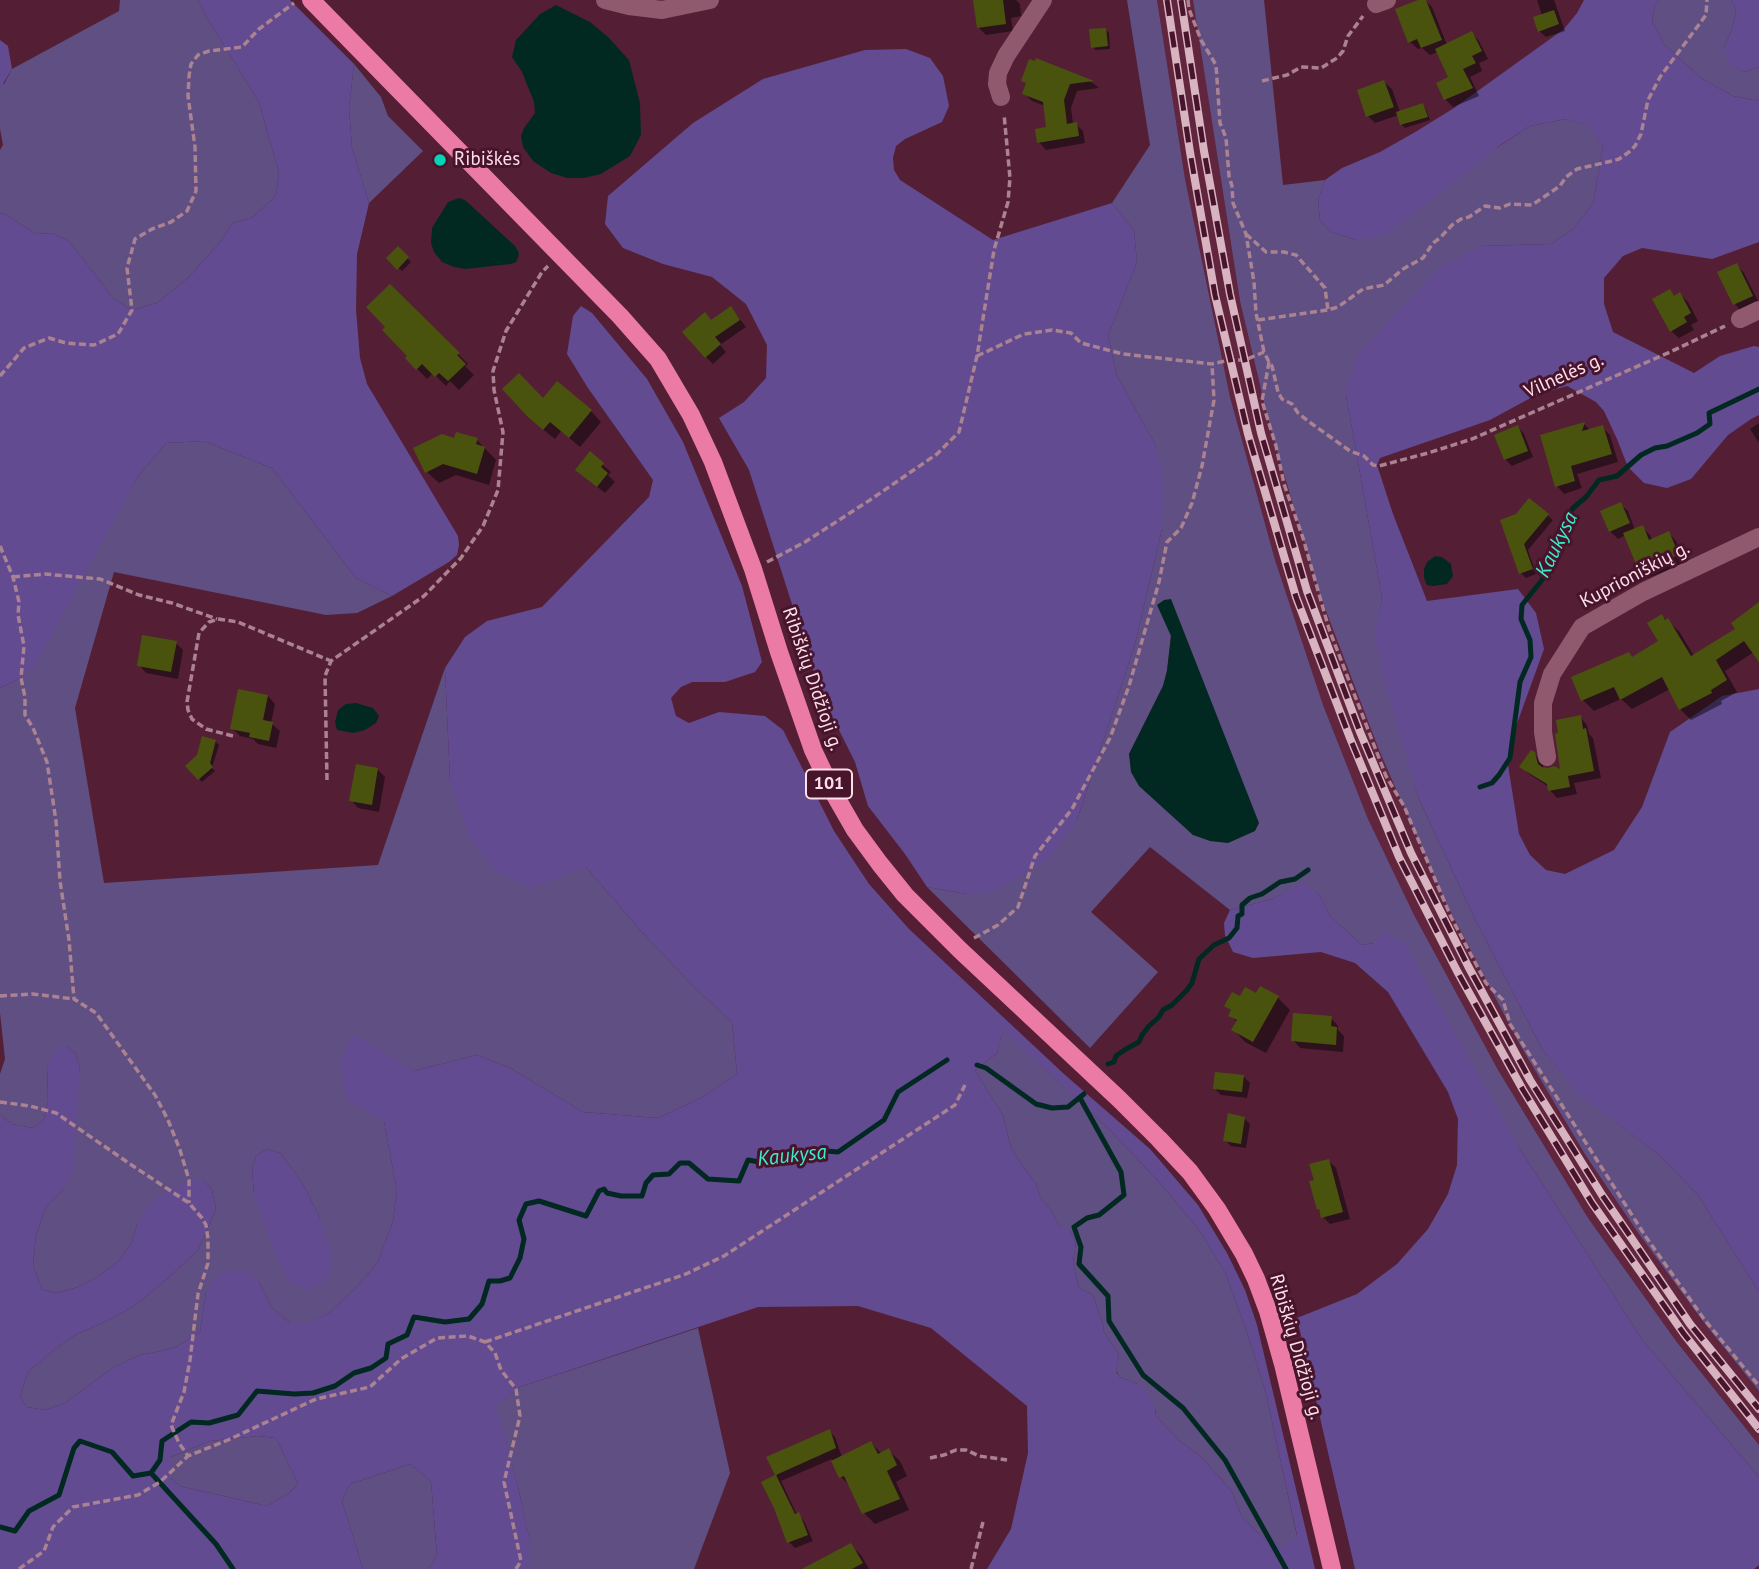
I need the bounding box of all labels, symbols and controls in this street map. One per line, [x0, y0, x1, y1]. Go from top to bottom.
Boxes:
place label: Ribiškės [454, 149, 520, 171]
marker: Ribiškės [432, 152, 448, 168]
street label: Vilnelės g. [1521, 348, 1607, 404]
water label: Kaukysa [1530, 508, 1584, 582]
street label: Kuprioniškių g. [1576, 537, 1694, 613]
street label: Ribiškių Didžioji g. [777, 604, 847, 754]
road number: 101 [806, 770, 852, 798]
water label: Kaukysa [756, 1140, 828, 1172]
street label: Ribiškių Didžioji g. [1264, 1272, 1328, 1422]

